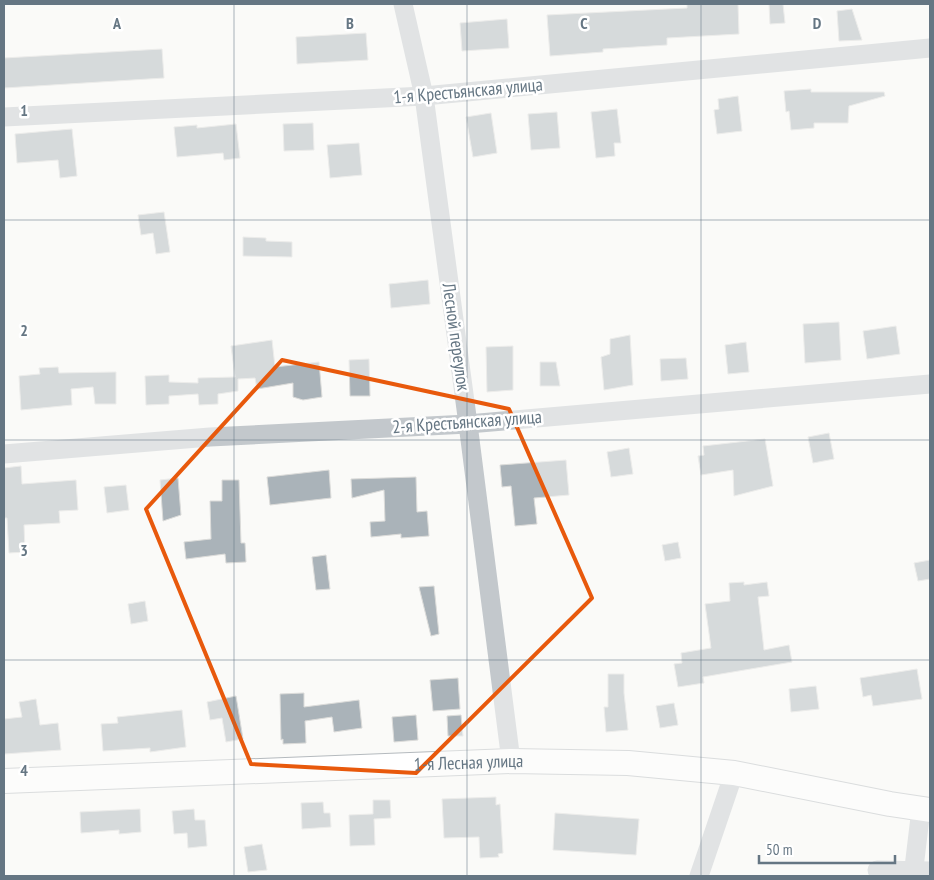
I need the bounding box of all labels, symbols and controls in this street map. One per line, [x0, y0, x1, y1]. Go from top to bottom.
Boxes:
text: A [112, 13, 122, 33]
text: B [346, 13, 354, 33]
text: C [580, 13, 588, 33]
text: D [813, 13, 822, 33]
street label: 1-я Крестьянская улица [392, 73, 544, 108]
text: 1 [20, 100, 28, 120]
street label: Лесной переулок [437, 280, 475, 392]
text: 2 [20, 320, 28, 340]
street label: 2-я Крестьянская улица [391, 405, 543, 438]
text: 3 [20, 540, 28, 560]
street label: 1-я Лесная улица [413, 749, 524, 776]
text: 4 [20, 760, 28, 780]
scale bar [759, 832, 895, 864]
text: 50 m [766, 840, 792, 859]

